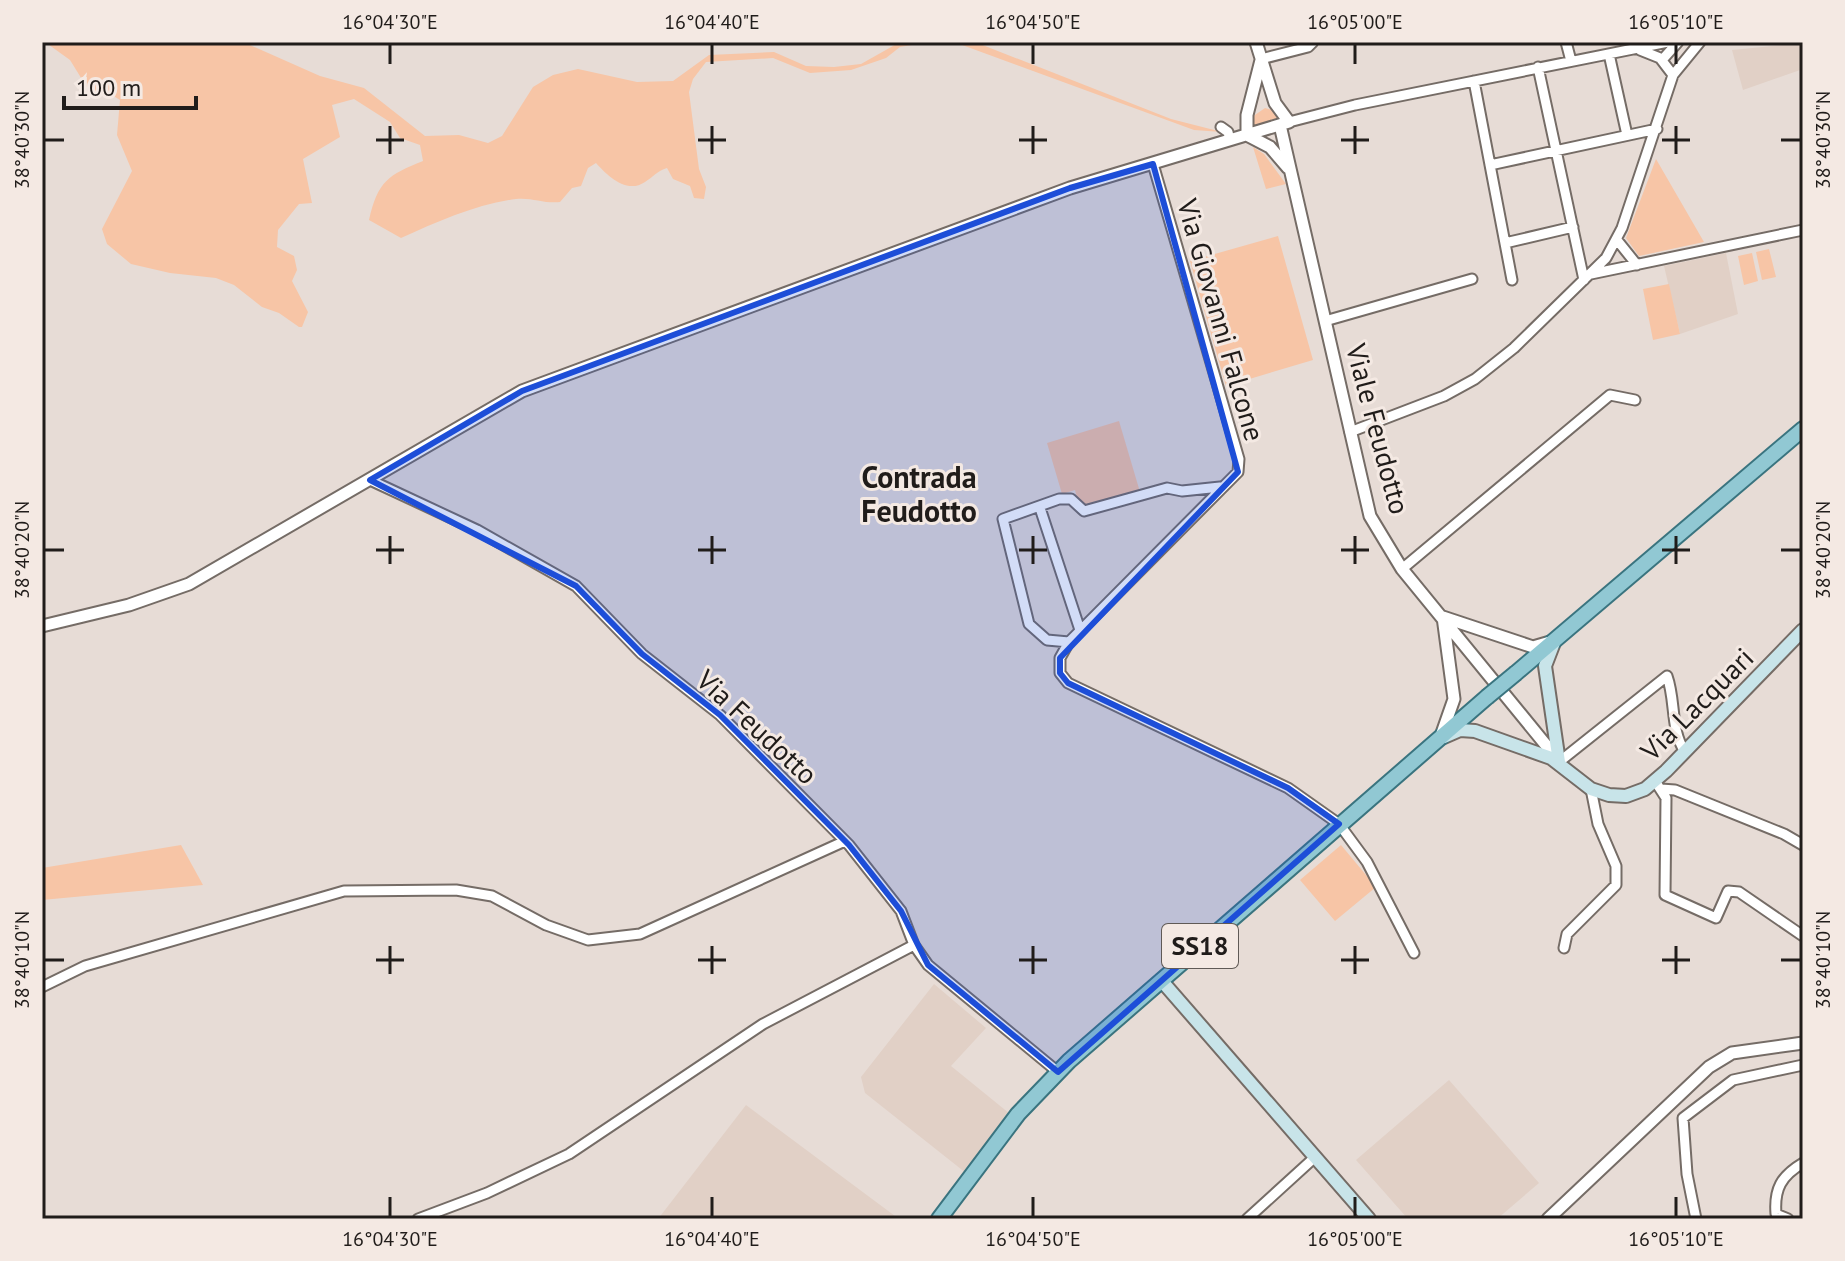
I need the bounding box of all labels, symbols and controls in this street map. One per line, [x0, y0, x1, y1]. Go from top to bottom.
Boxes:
text: 16°04'30"E [342, 9, 438, 35]
text: 16°04'40"E [664, 9, 760, 35]
text: 16°04'50"E [985, 9, 1081, 35]
text: 16°05'00"E [1307, 9, 1403, 35]
text: 16°05'10"E [1628, 9, 1724, 35]
scale bar [64, 60, 196, 110]
text: 100 m [76, 72, 141, 103]
text: 38°40'30"N [9, 91, 35, 189]
text: 38°40'30"N [1810, 91, 1836, 189]
street label: Via Giovanni Falcone [1169, 194, 1274, 445]
street label: Viale Feudotto [1338, 339, 1419, 518]
district label: Contrada Feudotto [861, 457, 977, 530]
text: 38°40'20"N [9, 501, 35, 599]
text: 38°40'20"N [1810, 501, 1836, 599]
street label: Via Lacquari [1631, 639, 1761, 769]
street label: Via Feudotto [688, 660, 826, 792]
text: 38°40'10"N [9, 911, 35, 1009]
text: 38°40'10"N [1810, 911, 1836, 1009]
road number: SS18 [1162, 924, 1238, 968]
text: 16°04'30"E [342, 1226, 438, 1252]
text: 16°04'40"E [664, 1226, 760, 1252]
text: 16°04'50"E [985, 1226, 1081, 1252]
text: 16°05'00"E [1307, 1226, 1403, 1252]
text: 16°05'10"E [1628, 1226, 1724, 1252]

